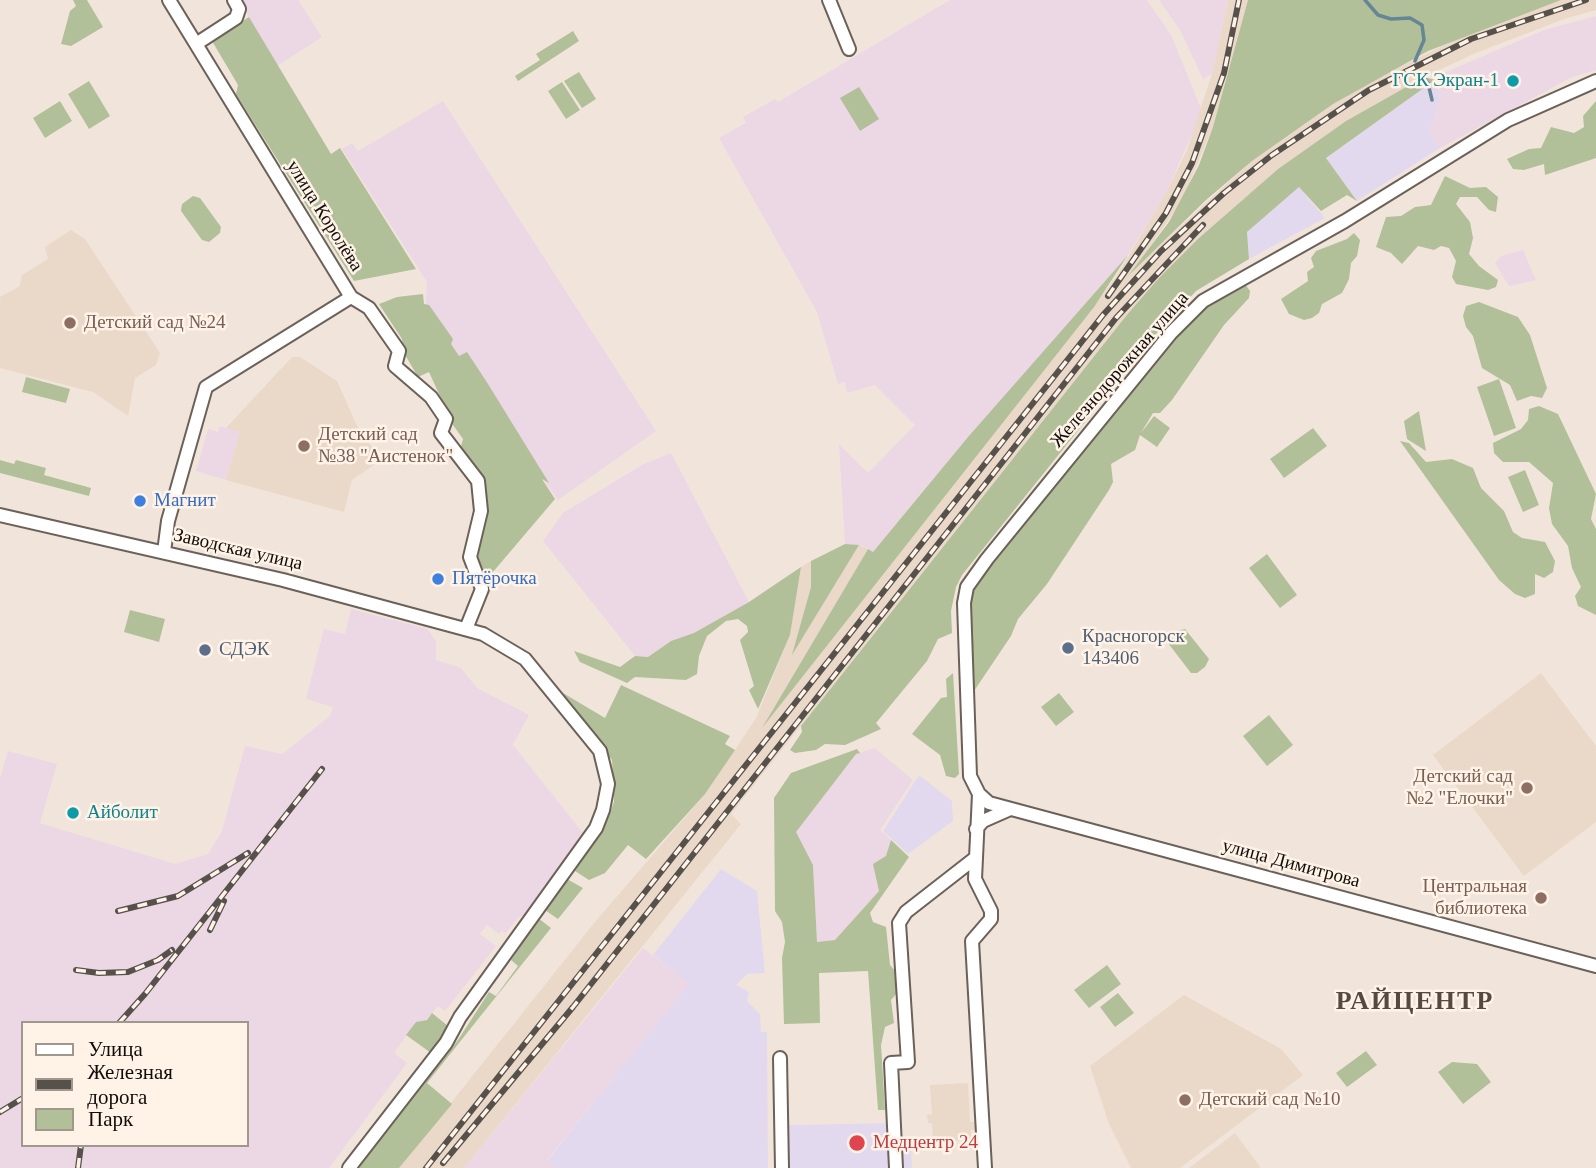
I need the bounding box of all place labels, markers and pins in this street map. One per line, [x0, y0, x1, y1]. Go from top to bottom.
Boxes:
place label: ГСК Экран-1 [1392, 70, 1499, 92]
marker: ГСК Экран-1 [1505, 73, 1521, 89]
place label: Детский сад №24 [84, 312, 226, 334]
marker: Детский сад №24 [62, 315, 78, 331]
place label: Детский сад №38 "Аистенок" [318, 424, 453, 468]
marker: Детский сад №38 "Аистенок" [296, 438, 312, 454]
place label: Магнит [154, 490, 216, 512]
marker: Магнит [132, 493, 148, 509]
place label: Пятёрочка [452, 568, 537, 590]
marker: Пятёрочка [430, 571, 446, 587]
place label: Красногорск 143406 [1082, 626, 1185, 670]
place label: СДЭК [219, 639, 269, 661]
marker: Красногорск 143406 [1060, 640, 1076, 656]
marker: СДЭК [197, 642, 213, 658]
place label: Детский сад №2 "Елочки" [1406, 766, 1513, 810]
marker: Детский сад №2 "Елочки" [1519, 780, 1535, 796]
place label: Айболит [87, 802, 158, 824]
marker: Айболит [65, 805, 81, 821]
place label: Центральная библиотека [1423, 876, 1527, 920]
marker: Центральная библиотека [1533, 890, 1549, 906]
place label: Детский сад №10 [1199, 1089, 1341, 1111]
marker: Детский сад №10 [1177, 1092, 1193, 1108]
place label: Медцентр 24 [873, 1132, 978, 1154]
marker: Медцентр 24 [847, 1133, 867, 1153]

